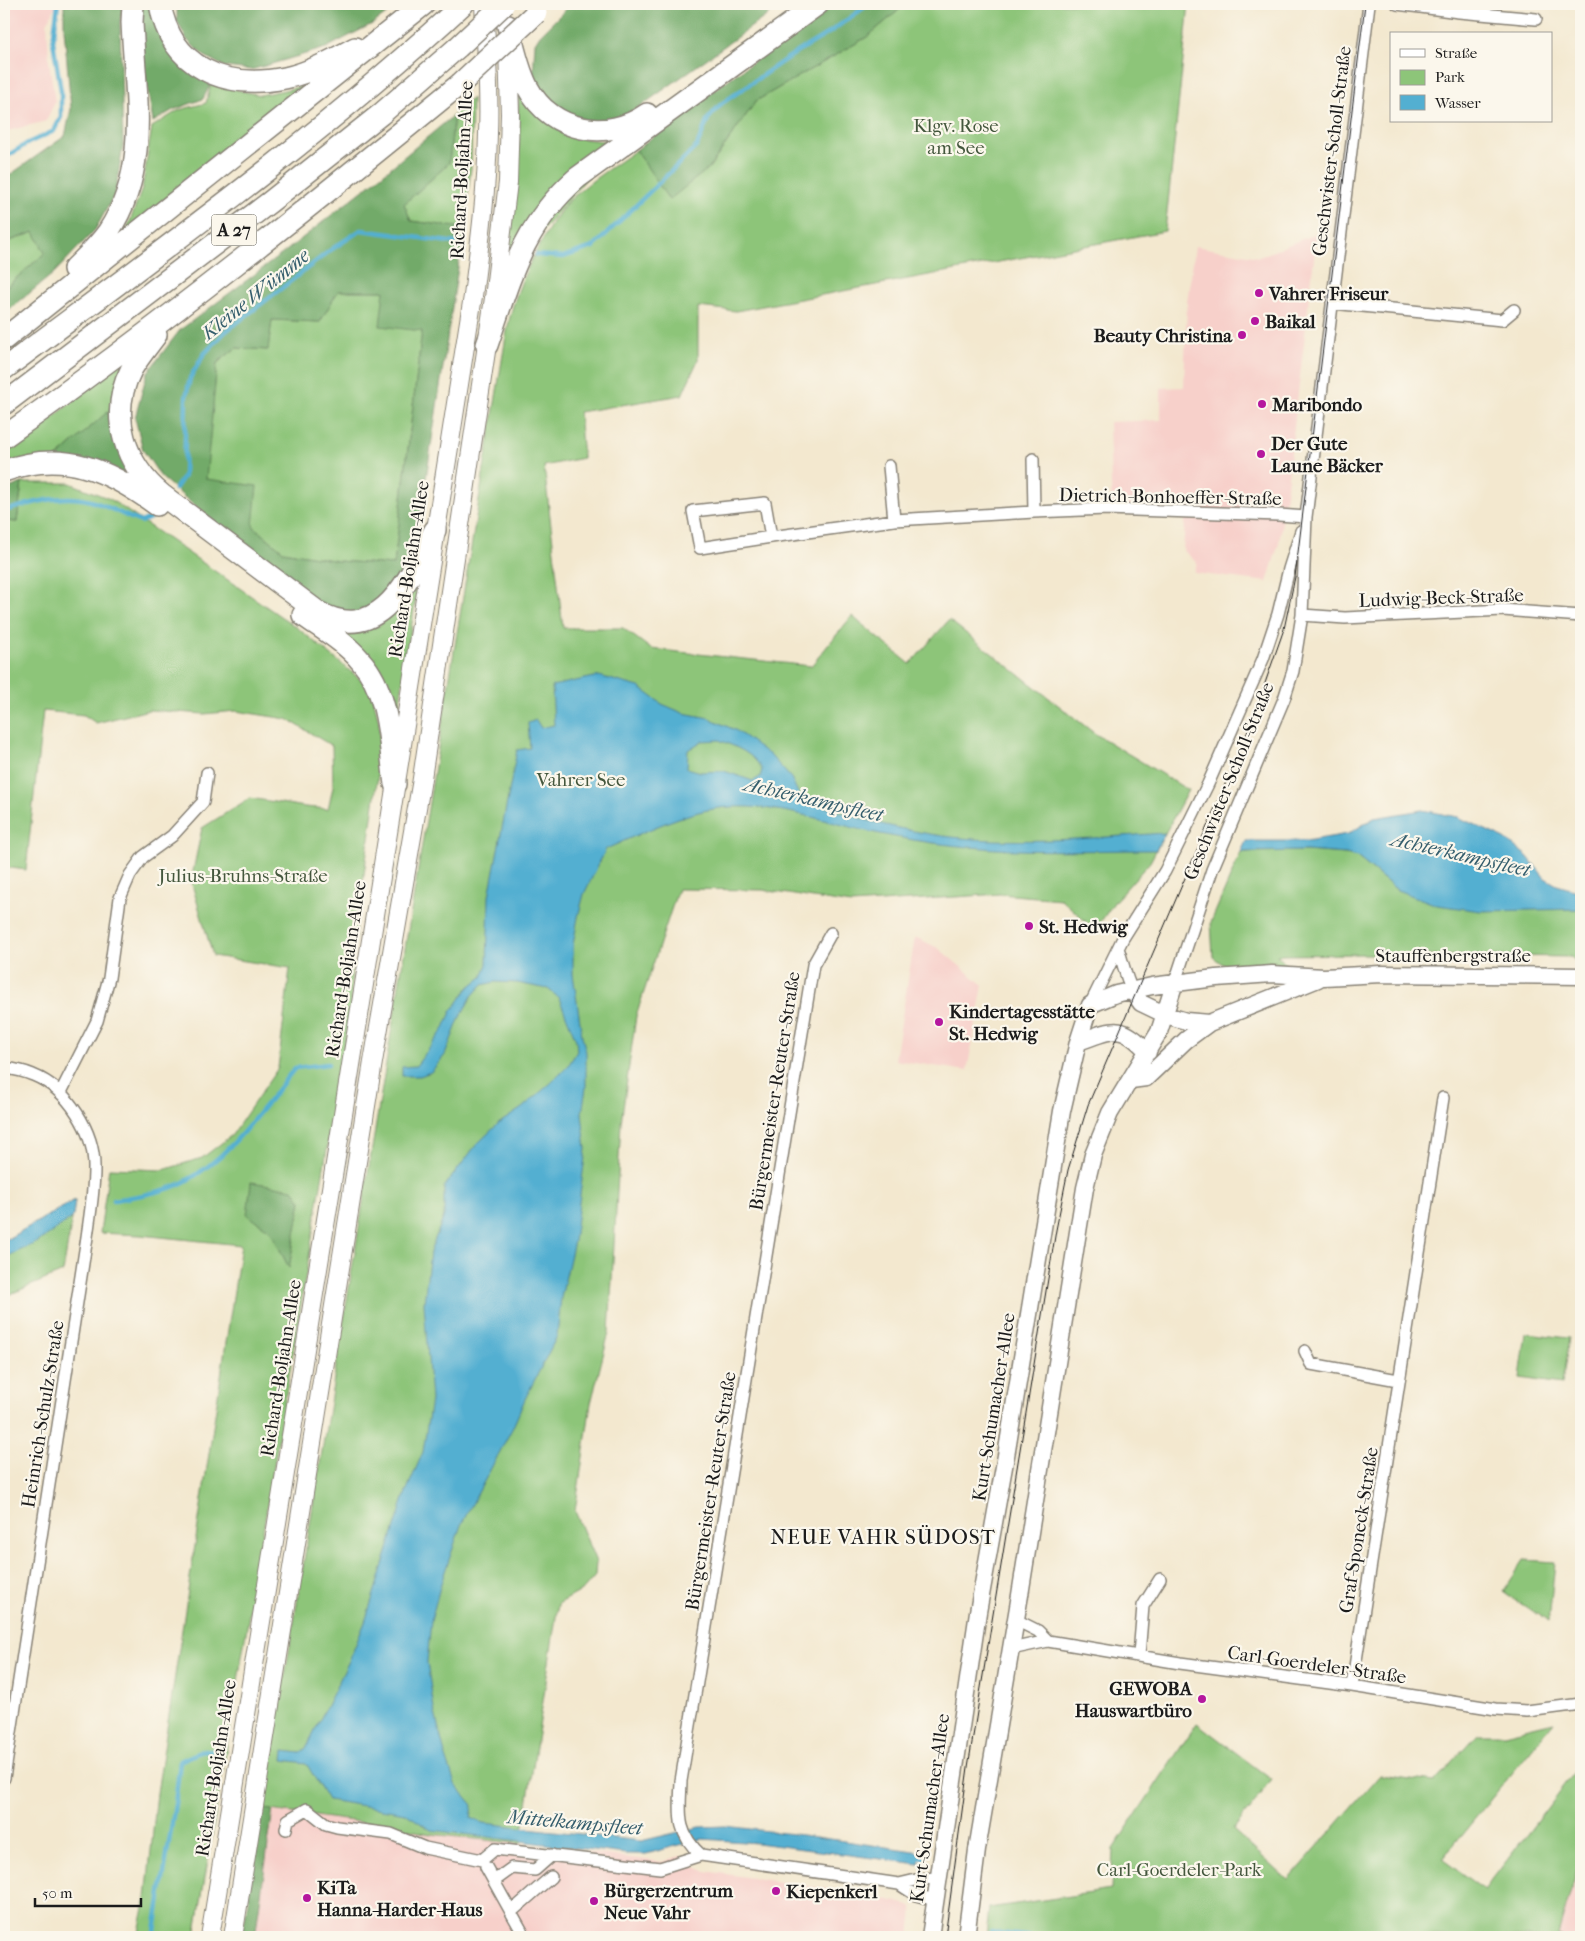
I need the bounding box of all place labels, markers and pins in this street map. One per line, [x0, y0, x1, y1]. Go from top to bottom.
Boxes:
place label: Vahrer Friseur [1268, 283, 1389, 305]
marker: Vahrer Friseur [1253, 287, 1265, 299]
place label: Baikal [1265, 311, 1316, 333]
marker: Baikal [1249, 315, 1261, 327]
place label: Beauty Christina [1093, 325, 1233, 347]
marker: Beauty Christina [1236, 329, 1248, 341]
place label: Maribondo [1271, 394, 1362, 416]
marker: Maribondo [1256, 398, 1268, 410]
place label: Der Gute Laune Bäcker [1271, 433, 1384, 477]
marker: Der Gute Laune Bäcker [1255, 448, 1267, 460]
place label: St. Hedwig [1039, 916, 1128, 938]
marker: St. Hedwig [1023, 920, 1035, 932]
place label: Kindertagesstätte St. Hedwig [949, 1001, 1096, 1045]
marker: Kindertagesstätte St. Hedwig [933, 1016, 945, 1028]
place label: GEWOBA Hauswartbüro [1075, 1678, 1193, 1722]
marker: GEWOBA Hauswartbüro [1196, 1693, 1208, 1705]
place label: KiTa Hanna-Harder-Haus [317, 1877, 483, 1921]
place label: Bürgerzentrum Neue Vahr [604, 1880, 733, 1924]
place label: Kiepenkerl [786, 1881, 878, 1903]
marker: Kiepenkerl [770, 1885, 782, 1897]
marker: KiTa Hanna-Harder-Haus [301, 1892, 313, 1904]
marker: Bürgerzentrum Neue Vahr [588, 1895, 600, 1907]

